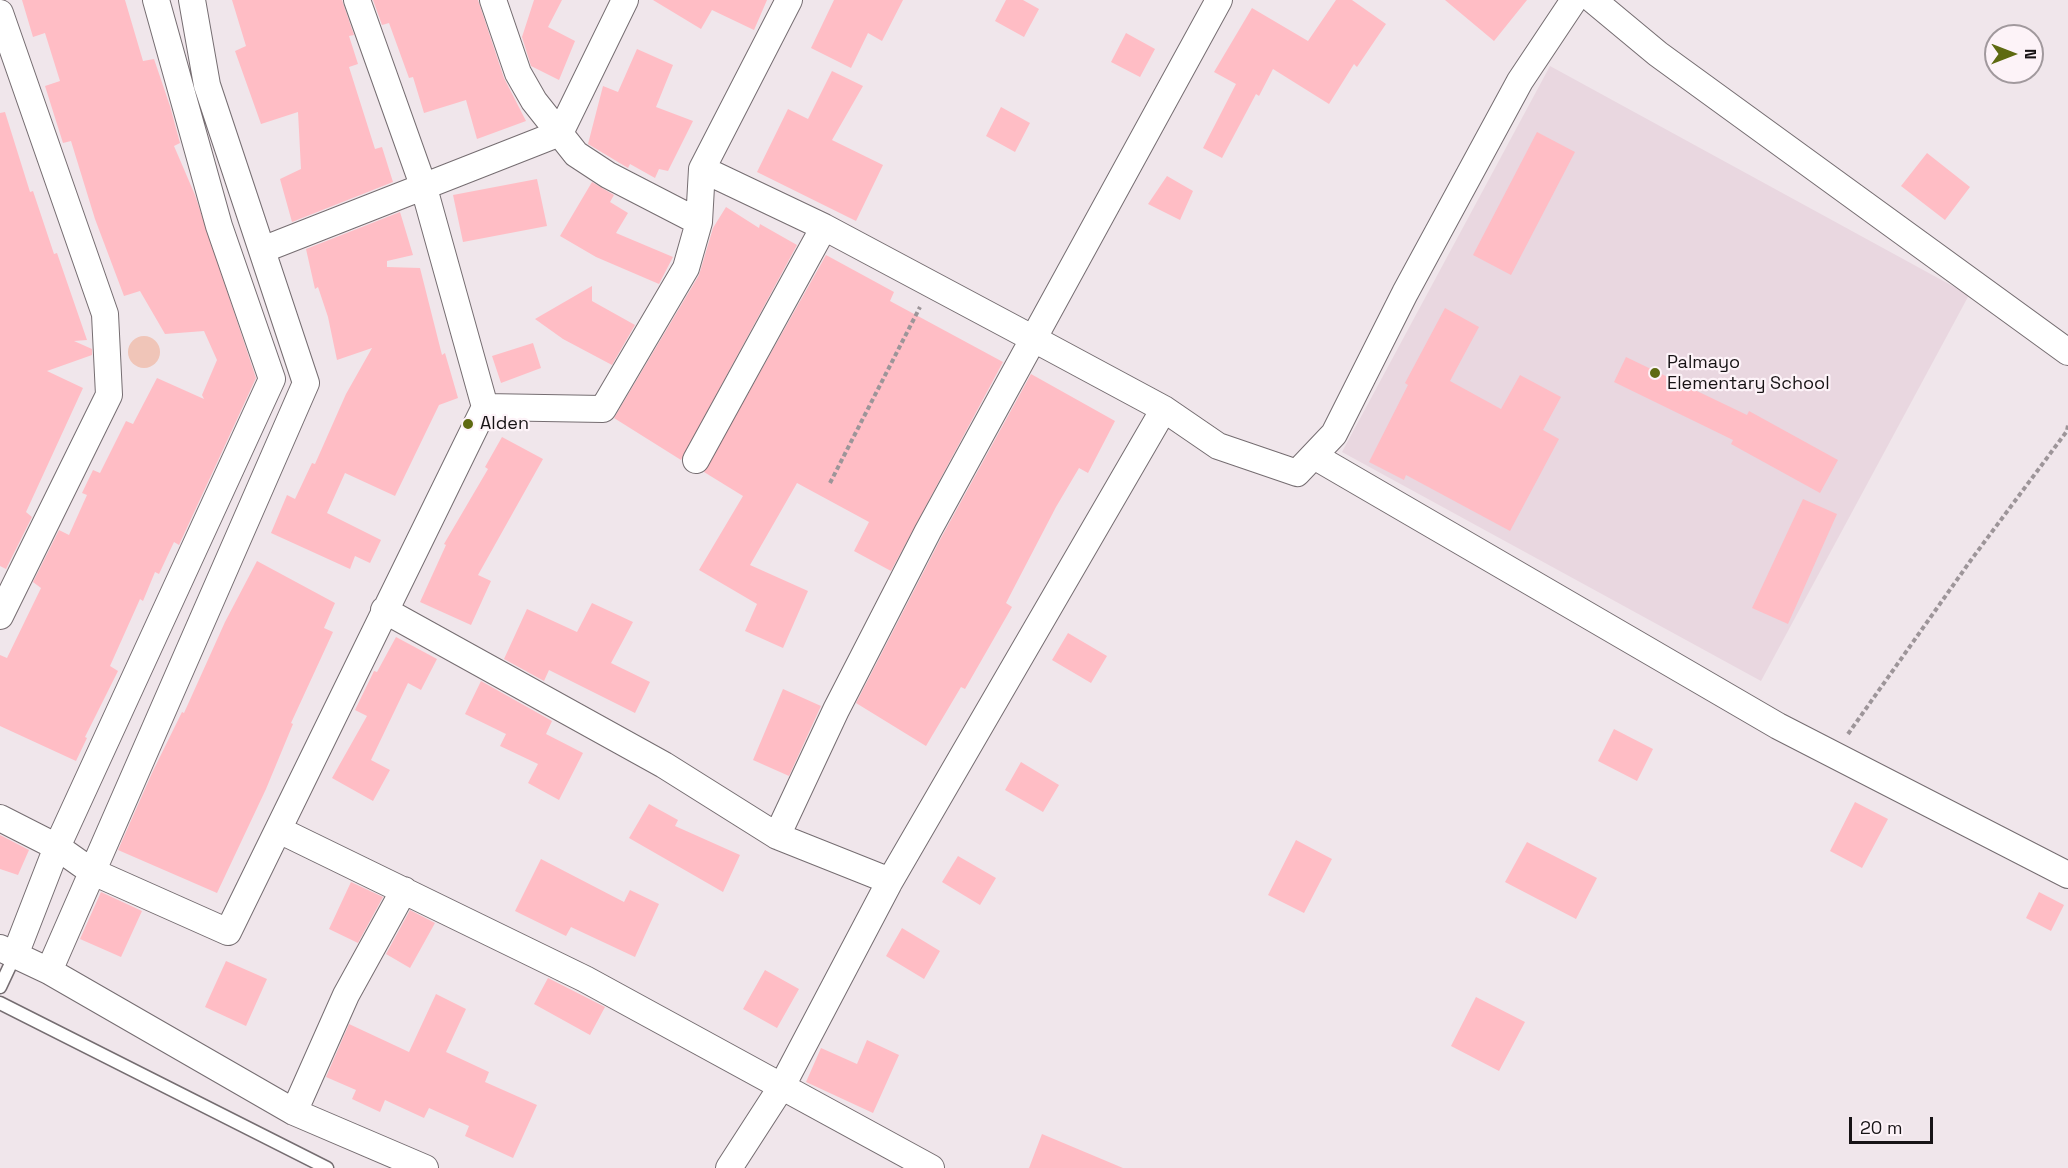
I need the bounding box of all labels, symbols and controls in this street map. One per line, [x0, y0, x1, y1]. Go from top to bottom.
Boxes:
north arrow [1984, 24, 2044, 84]
text: N [2020, 49, 2041, 59]
place label: Palmayo Elementary School [1667, 352, 1830, 394]
marker: Palmayo Elementary School [1648, 366, 1662, 380]
place label: Alden [480, 413, 529, 435]
marker: Alden [461, 417, 475, 431]
scale bar [1852, 1105, 1936, 1143]
text: 20 m [1860, 1116, 1903, 1139]

